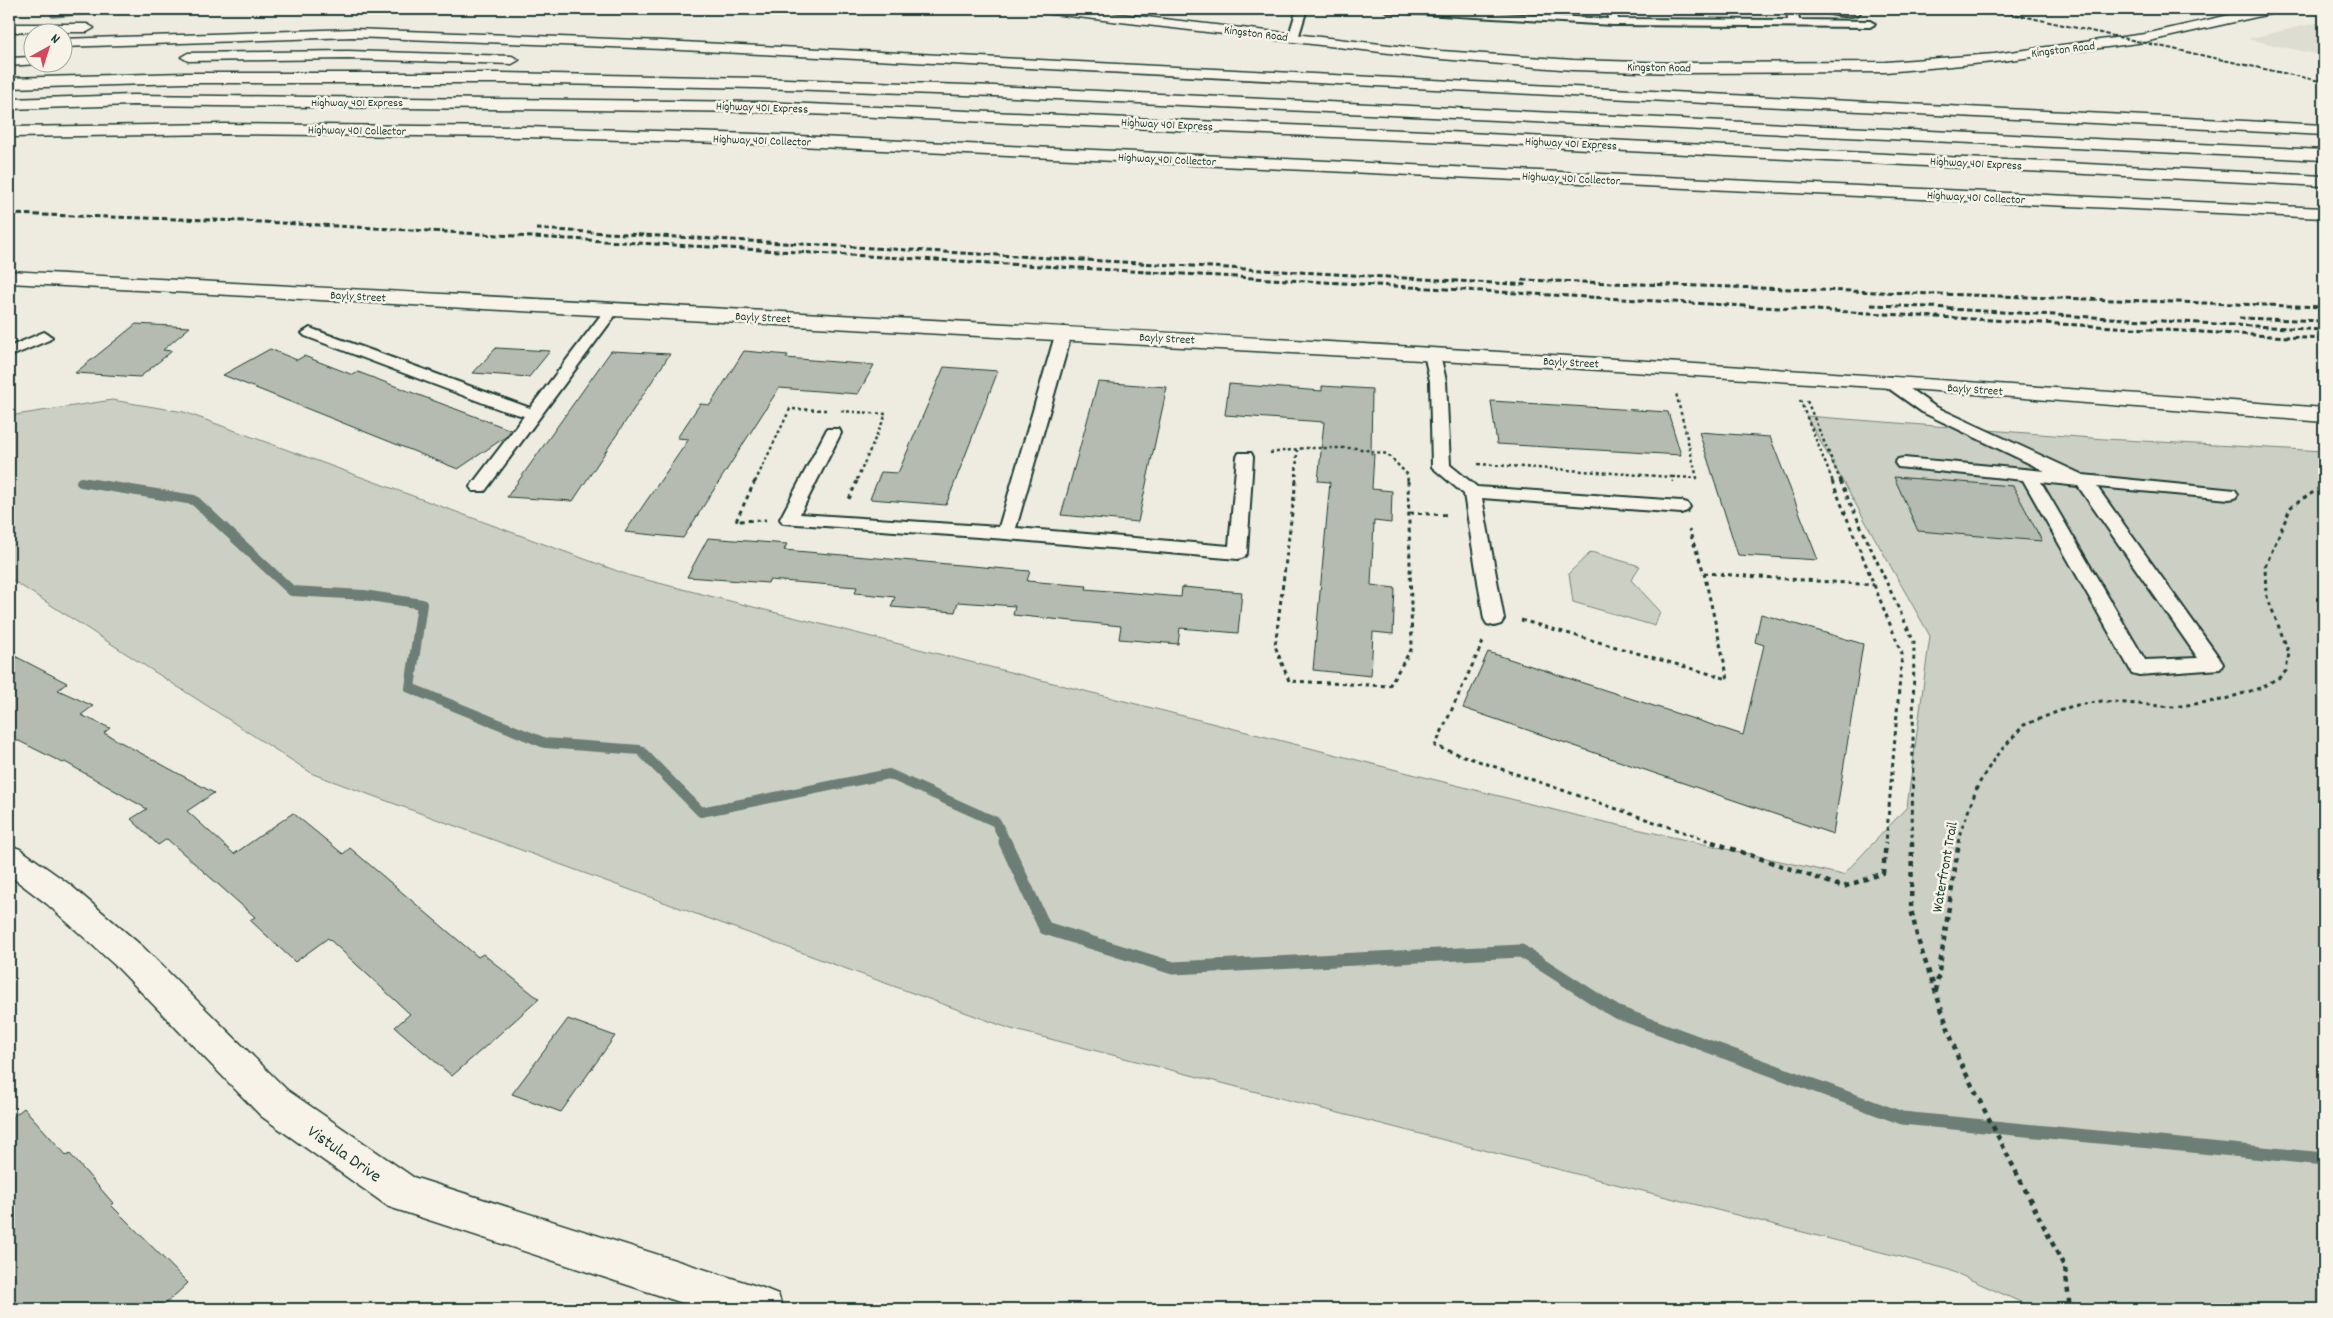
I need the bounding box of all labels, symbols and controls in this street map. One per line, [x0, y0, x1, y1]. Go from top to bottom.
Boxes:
north arrow [22, 22, 72, 72]
street label: Kingston Road [1223, 22, 1289, 47]
text: N [46, 30, 64, 49]
street label: Kingston Road [2030, 38, 2096, 63]
street label: Kingston Road [1627, 59, 1691, 78]
street label: Highway 401 Express [311, 95, 403, 112]
street label: Highway 401 Express [716, 98, 808, 119]
street label: Highway 401 Express [1120, 115, 1213, 136]
street label: Highway 401 Collector [308, 122, 407, 141]
street label: Highway 401 Collector [713, 131, 812, 152]
street label: Highway 401 Express [1524, 134, 1617, 155]
street label: Highway 401 Collector [1117, 149, 1217, 172]
street label: Highway 401 Express [1929, 154, 2022, 175]
street label: Highway 401 Collector [1521, 168, 1621, 191]
street label: Highway 401 Collector [1926, 187, 2026, 210]
street label: Bayly Street [330, 288, 387, 307]
street label: Bayly Street [735, 309, 792, 328]
street label: Bayly Street [1139, 330, 1196, 349]
street label: Bayly Street [1543, 354, 1600, 373]
street label: Bayly Street [1946, 380, 2004, 401]
street label: Waterfront Trail [1927, 820, 1965, 914]
street label: Vistula Drive [301, 1120, 386, 1190]

